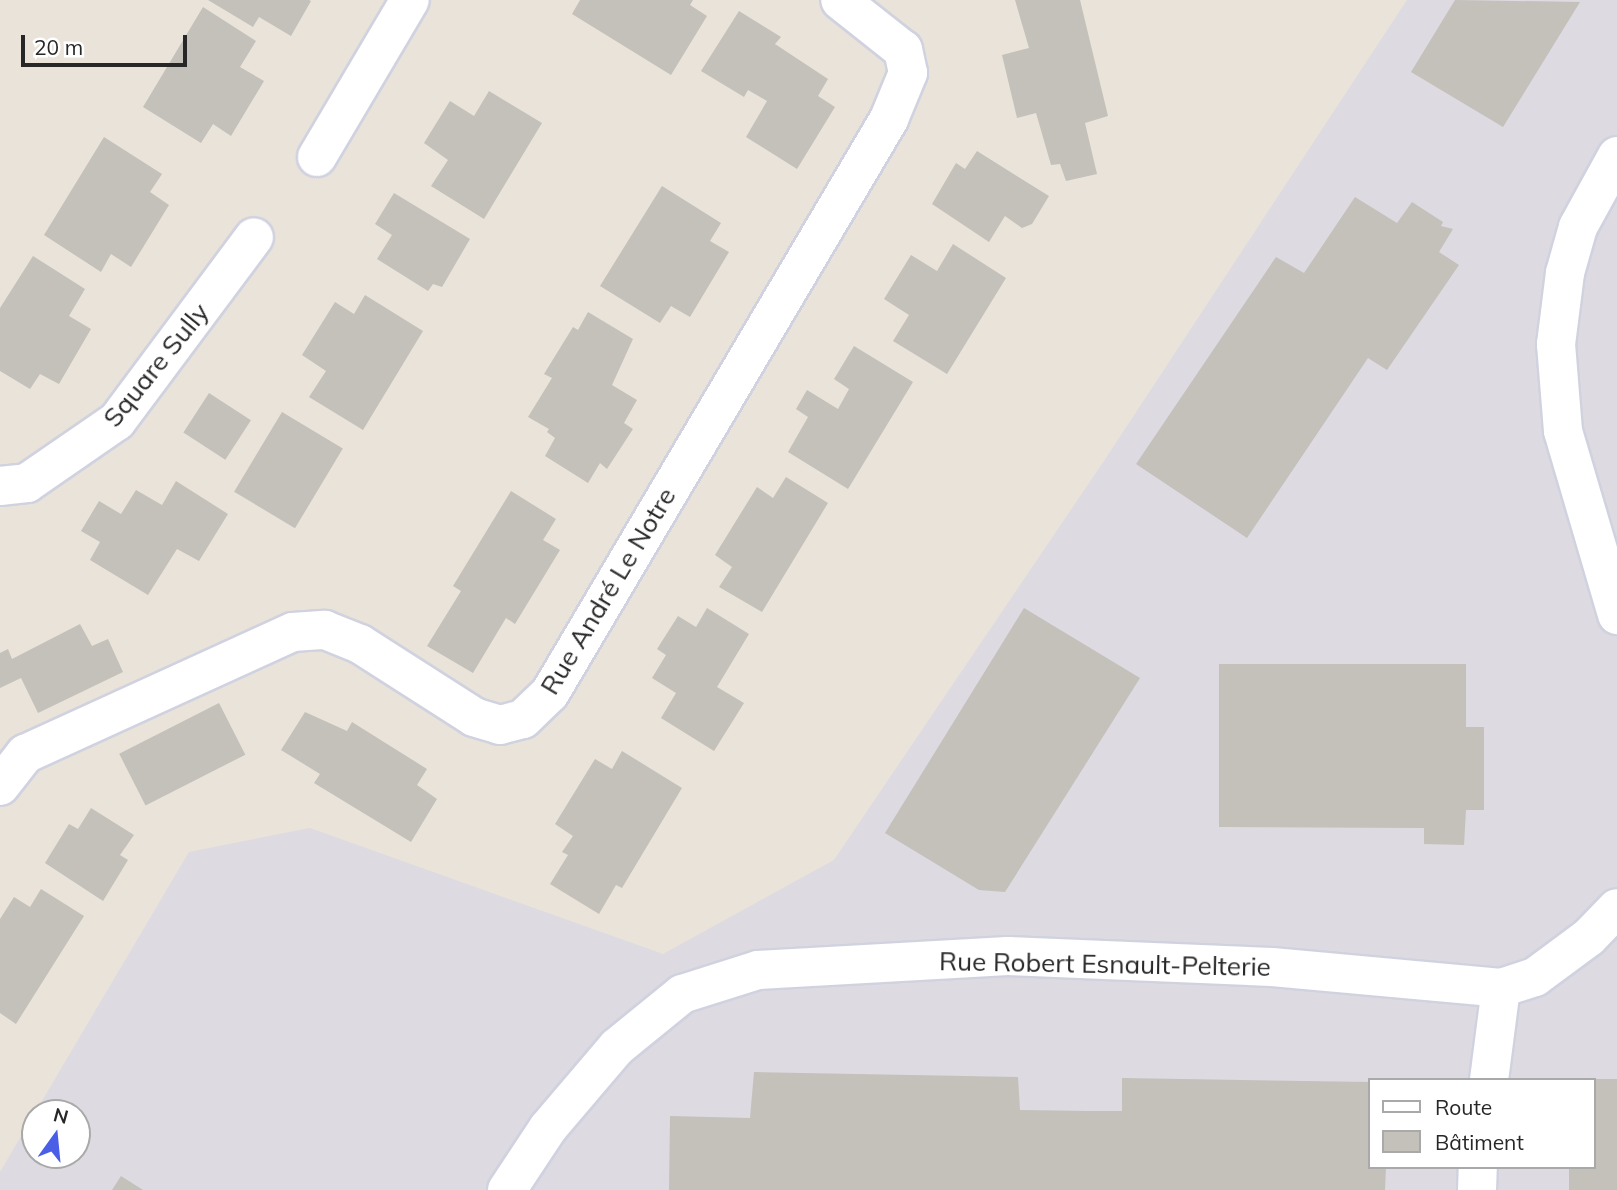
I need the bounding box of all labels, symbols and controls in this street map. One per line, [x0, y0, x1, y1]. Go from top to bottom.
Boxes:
scale bar [24, 21, 191, 65]
text: 20 m [34, 34, 83, 60]
street label: Square Sully [97, 297, 215, 433]
street label: Rue André Le Notre [534, 482, 682, 700]
street label: Rue Robert Esnault-Pelterie [939, 946, 1271, 982]
legend [1368, 1078, 1596, 1169]
text: Route [1435, 1094, 1492, 1120]
north arrow [21, 1099, 91, 1169]
text: N [51, 1102, 71, 1129]
text: Bâtiment [1435, 1129, 1524, 1155]

